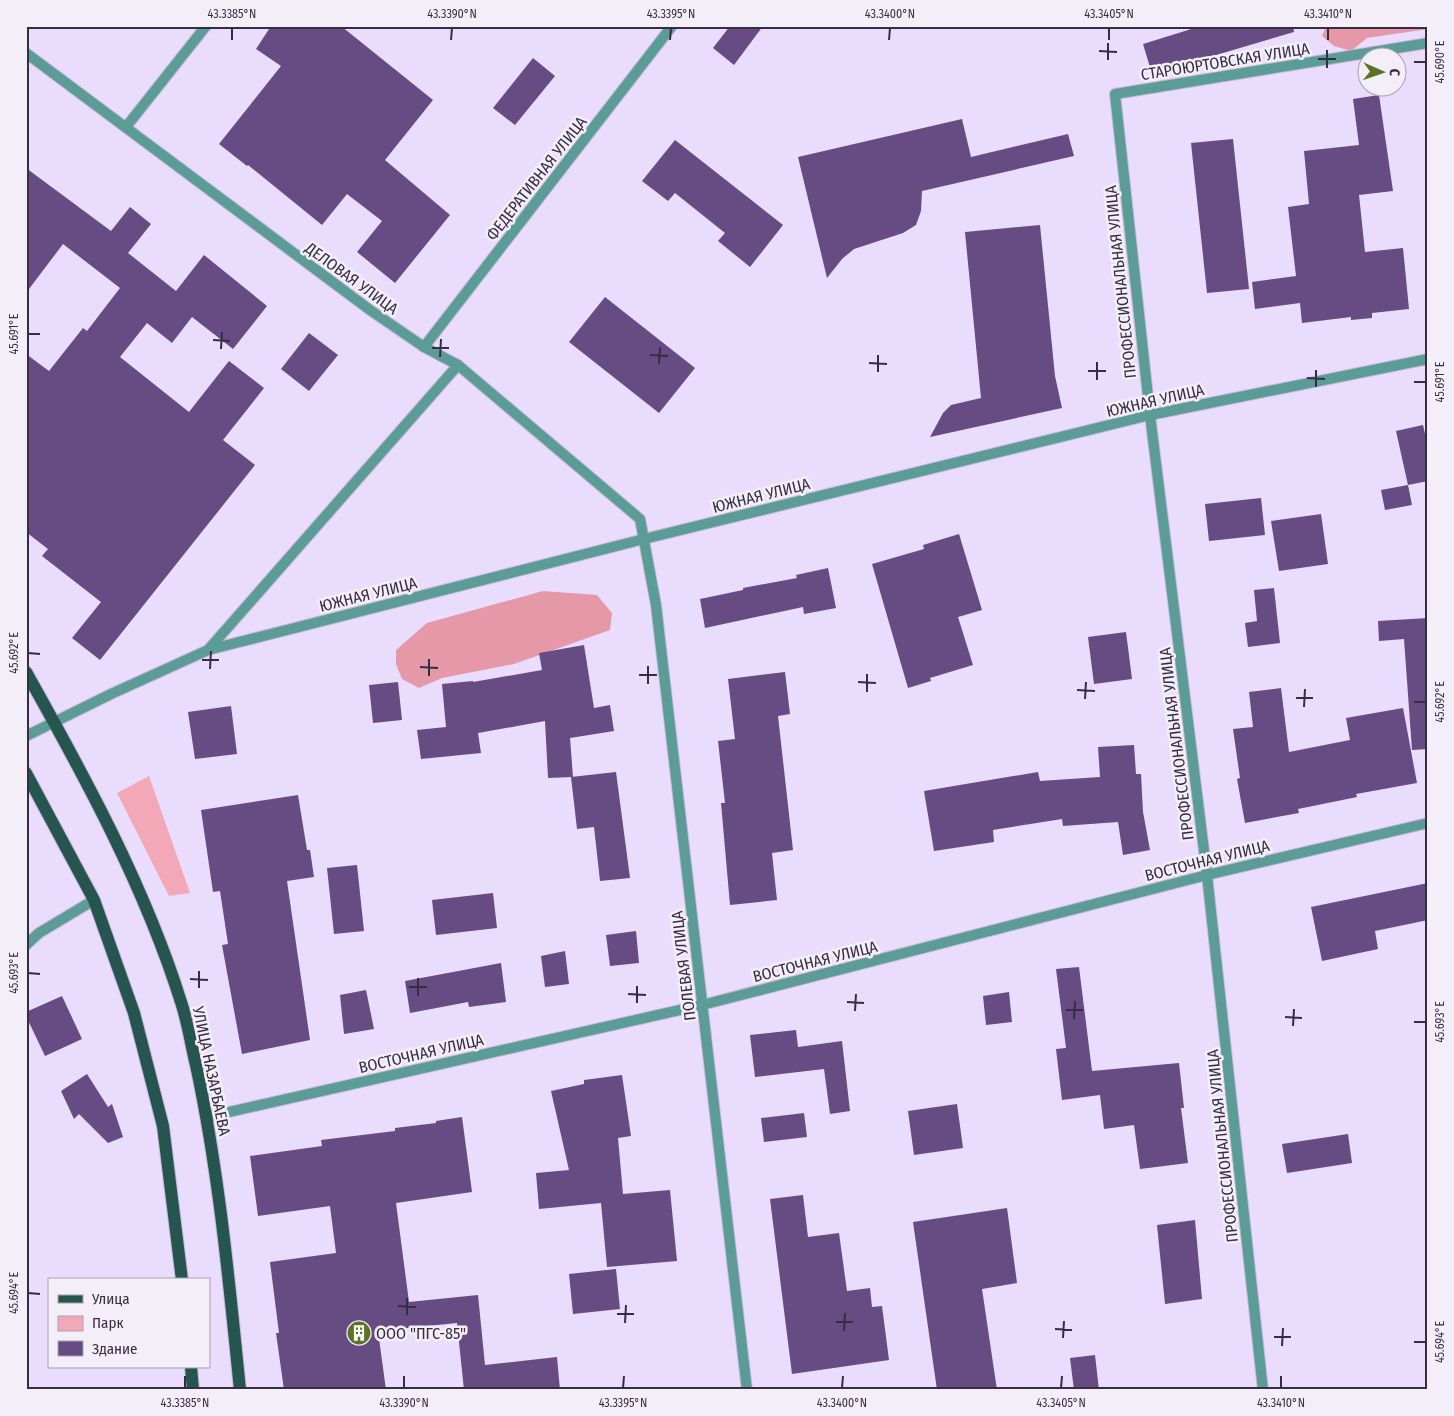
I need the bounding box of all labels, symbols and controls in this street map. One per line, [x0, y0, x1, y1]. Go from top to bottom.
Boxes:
text: 43.3385°N [208, 7, 256, 21]
text: 43.3390°N [427, 7, 477, 21]
text: 43.3395°N [647, 7, 695, 21]
text: 43.3400°N [865, 7, 915, 21]
text: 43.3405°N [1084, 7, 1134, 21]
text: 43.3410°N [1304, 7, 1352, 21]
street label: СТАРОЮРТОВСКАЯ УЛИЦА [1139, 39, 1311, 84]
text: 45.690°E [1433, 40, 1447, 83]
north arrow [1356, 48, 1406, 98]
text: С [1386, 68, 1403, 77]
street label: ФЕДЕРАТИВНАЯ УЛИЦА [482, 112, 591, 244]
street label: ПРОФЕССИОНАЛЬНАЯ УЛИЦА [1101, 184, 1140, 379]
street label: ДЕЛОВАЯ УЛИЦА [301, 238, 402, 319]
text: 45.691°E [7, 313, 21, 354]
text: 45.691°E [1433, 361, 1447, 402]
street label: ЮЖНАЯ УЛИЦА [1104, 380, 1207, 421]
street label: ЮЖНАЯ УЛИЦА [710, 474, 812, 517]
street label: ЮЖНАЯ УЛИЦА [317, 573, 419, 616]
text: 45.692°E [7, 632, 21, 674]
street label: ПРОФЕССИОНАЛЬНАЯ УЛИЦА [1155, 646, 1198, 841]
text: 45.692°E [1433, 681, 1447, 723]
street label: ВОСТОЧНАЯ УЛИЦА [1143, 836, 1272, 885]
street label: ПОЛЕВАЯ УЛИЦА [667, 909, 700, 1022]
street label: ВОСТОЧНАЯ УЛИЦА [751, 937, 880, 986]
text: 45.693°E [7, 952, 21, 994]
text: 45.693°E [1433, 1001, 1447, 1043]
street label: УЛИЦА НАЗАРБАЕВА [188, 1004, 235, 1138]
street label: ВОСТОЧНАЯ УЛИЦА [357, 1030, 486, 1077]
street label: ПРОФЕССИОНАЛЬНАЯ УЛИЦА [1203, 1048, 1242, 1243]
text: 45.694°E [7, 1272, 21, 1314]
legend [48, 1278, 210, 1368]
text: Улица [91, 1290, 130, 1308]
text: Парк [92, 1314, 123, 1332]
building icon: ООО "ПГС-85" [346, 1320, 372, 1346]
text: 45.694°E [1433, 1321, 1447, 1363]
place label: ООО "ПГС-85" [376, 1324, 466, 1343]
text: Здание [92, 1340, 138, 1358]
text: 43.3385°N [161, 1396, 209, 1410]
text: 43.3390°N [379, 1396, 429, 1410]
text: 43.3395°N [599, 1396, 647, 1410]
text: 43.3400°N [817, 1396, 867, 1410]
text: 43.3405°N [1036, 1396, 1086, 1410]
text: 43.3410°N [1257, 1396, 1305, 1410]

